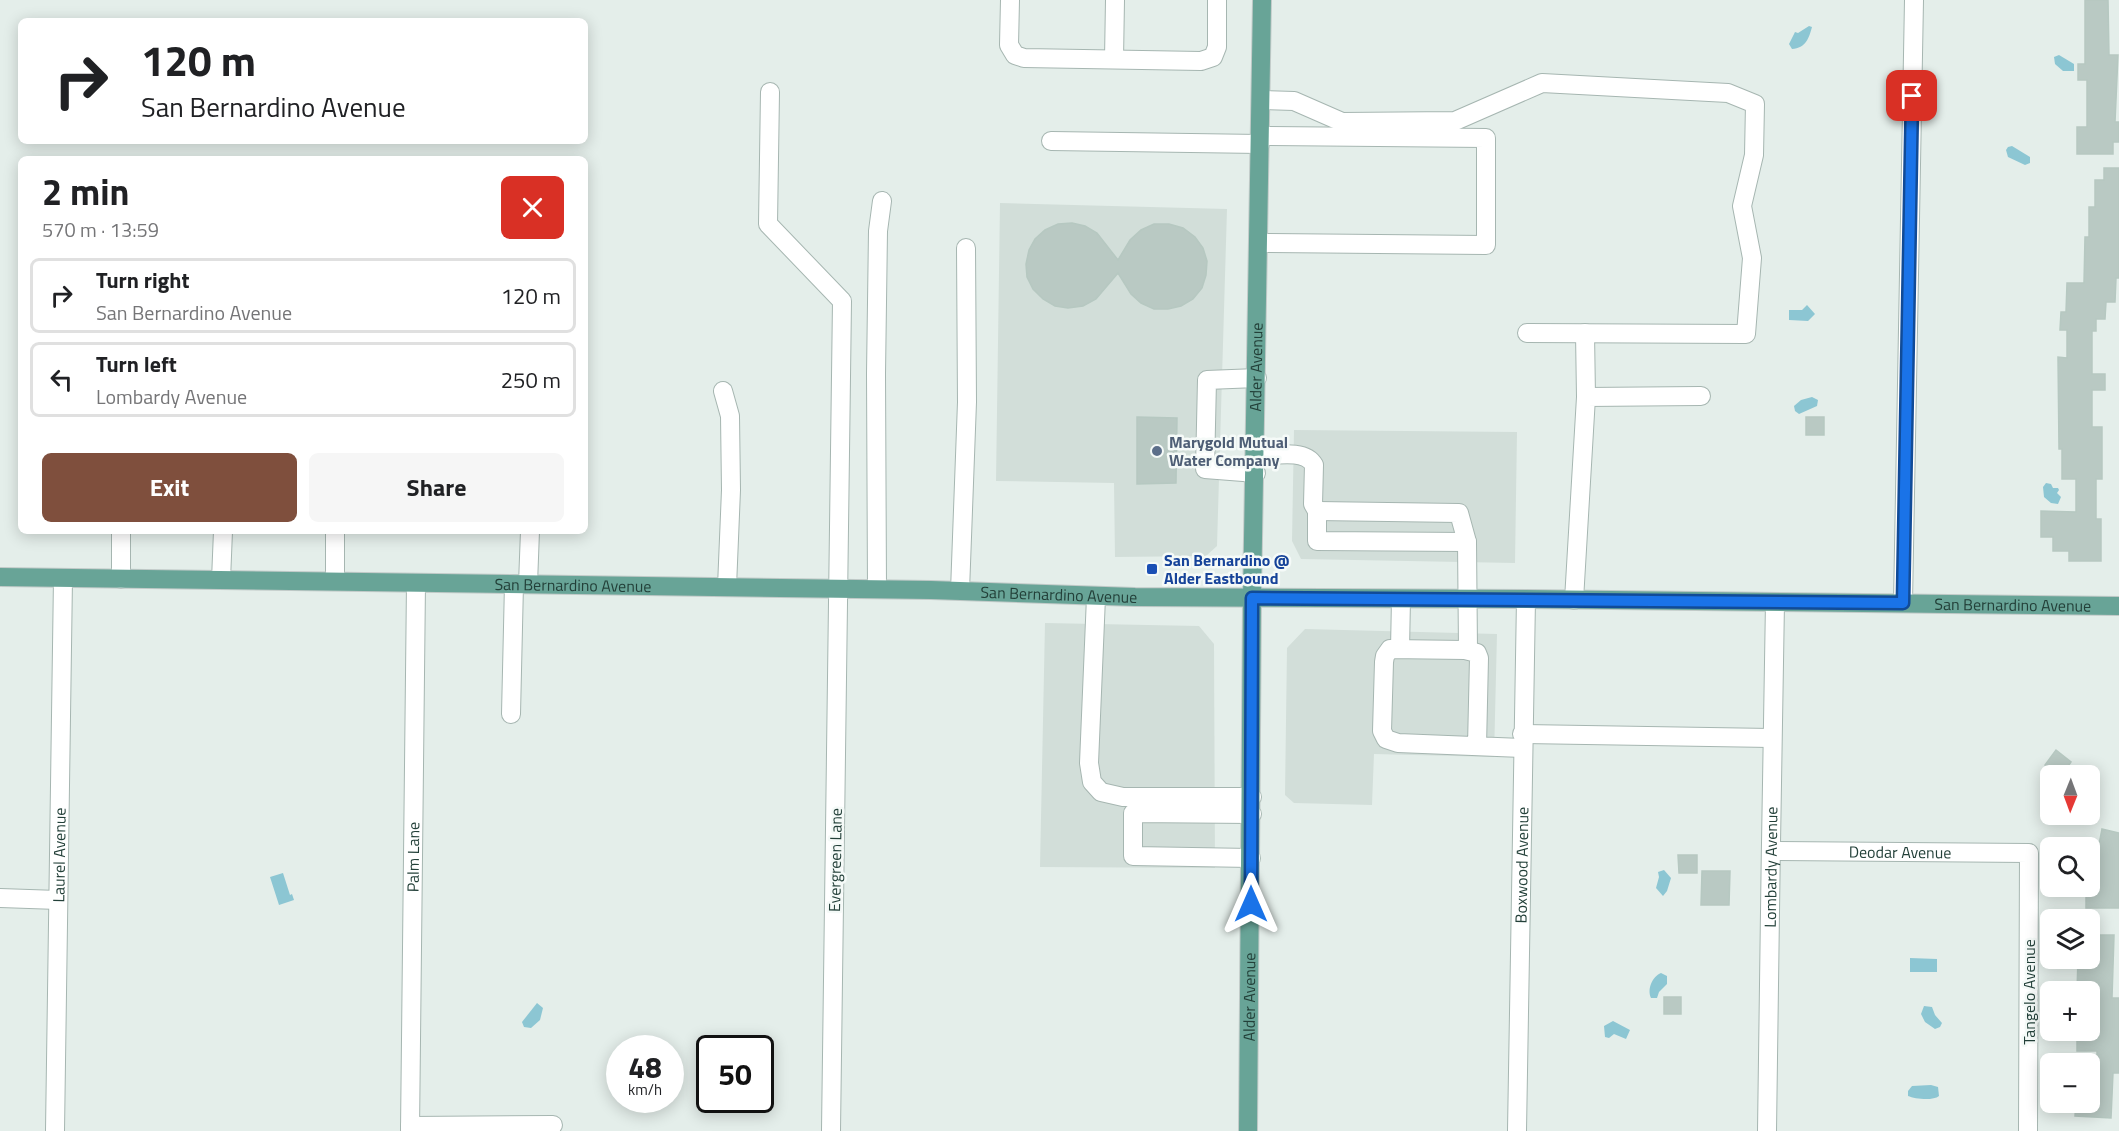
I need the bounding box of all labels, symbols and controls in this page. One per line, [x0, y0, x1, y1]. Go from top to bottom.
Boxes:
text: 120 m [141, 28, 256, 92]
icon: right [42, 42, 120, 120]
pin [1886, 70, 1937, 121]
icon: arrive [1895, 79, 1928, 112]
text: San Bernardino Avenue [141, 86, 406, 127]
text: 2 min [42, 164, 129, 219]
button: close [501, 176, 564, 239]
text: 570 m · 13:59 [42, 214, 159, 245]
text: Turn right [96, 263, 190, 297]
icon: right [45, 279, 78, 312]
text: 120 m [501, 279, 561, 313]
text: San Bernardino Avenue [96, 297, 292, 328]
street label: Alder Avenue [1243, 322, 1269, 412]
text: Turn left [96, 347, 177, 381]
icon: left [45, 363, 78, 396]
text: 250 m [501, 363, 561, 397]
text: Lombardy Avenue [96, 381, 247, 412]
place label: Marygold Mutual Water Company [1169, 430, 1288, 472]
marker: Marygold Mutual Water Company [1150, 444, 1164, 458]
button: Exit [42, 453, 297, 522]
button: Share [309, 453, 564, 522]
place label: San Bernardino @ Alder Eastbound [1164, 548, 1290, 590]
marker: San Bernardino @ Alder Eastbound [1145, 562, 1159, 576]
street label: San Bernardino Avenue [494, 572, 652, 598]
street label: San Bernardino Avenue [980, 580, 1138, 609]
street label: San Bernardino Avenue [1934, 592, 2091, 618]
north arrow [2040, 765, 2100, 825]
map controls [2040, 765, 2100, 1113]
street label: Lombardy Avenue [1758, 806, 1783, 928]
street label: Laurel Avenue [46, 807, 72, 903]
street label: Boxwood Avenue [1509, 807, 1534, 923]
street label: Evergreen Lane [822, 808, 848, 912]
street label: Palm Lane [401, 822, 425, 892]
button: search [2040, 837, 2100, 897]
street label: Deodar Avenue [1849, 840, 1951, 864]
position arrow [1219, 872, 1283, 936]
button: layers [2040, 909, 2100, 969]
street label: Tangelo Avenue [2017, 939, 2041, 1045]
street label: Alder Avenue [1237, 952, 1261, 1042]
button: + [2040, 981, 2100, 1041]
speed limit sign: 50 [696, 1035, 774, 1113]
text: 48 [628, 1044, 662, 1090]
button: − [2040, 1053, 2100, 1113]
text: km/h [628, 1078, 662, 1101]

